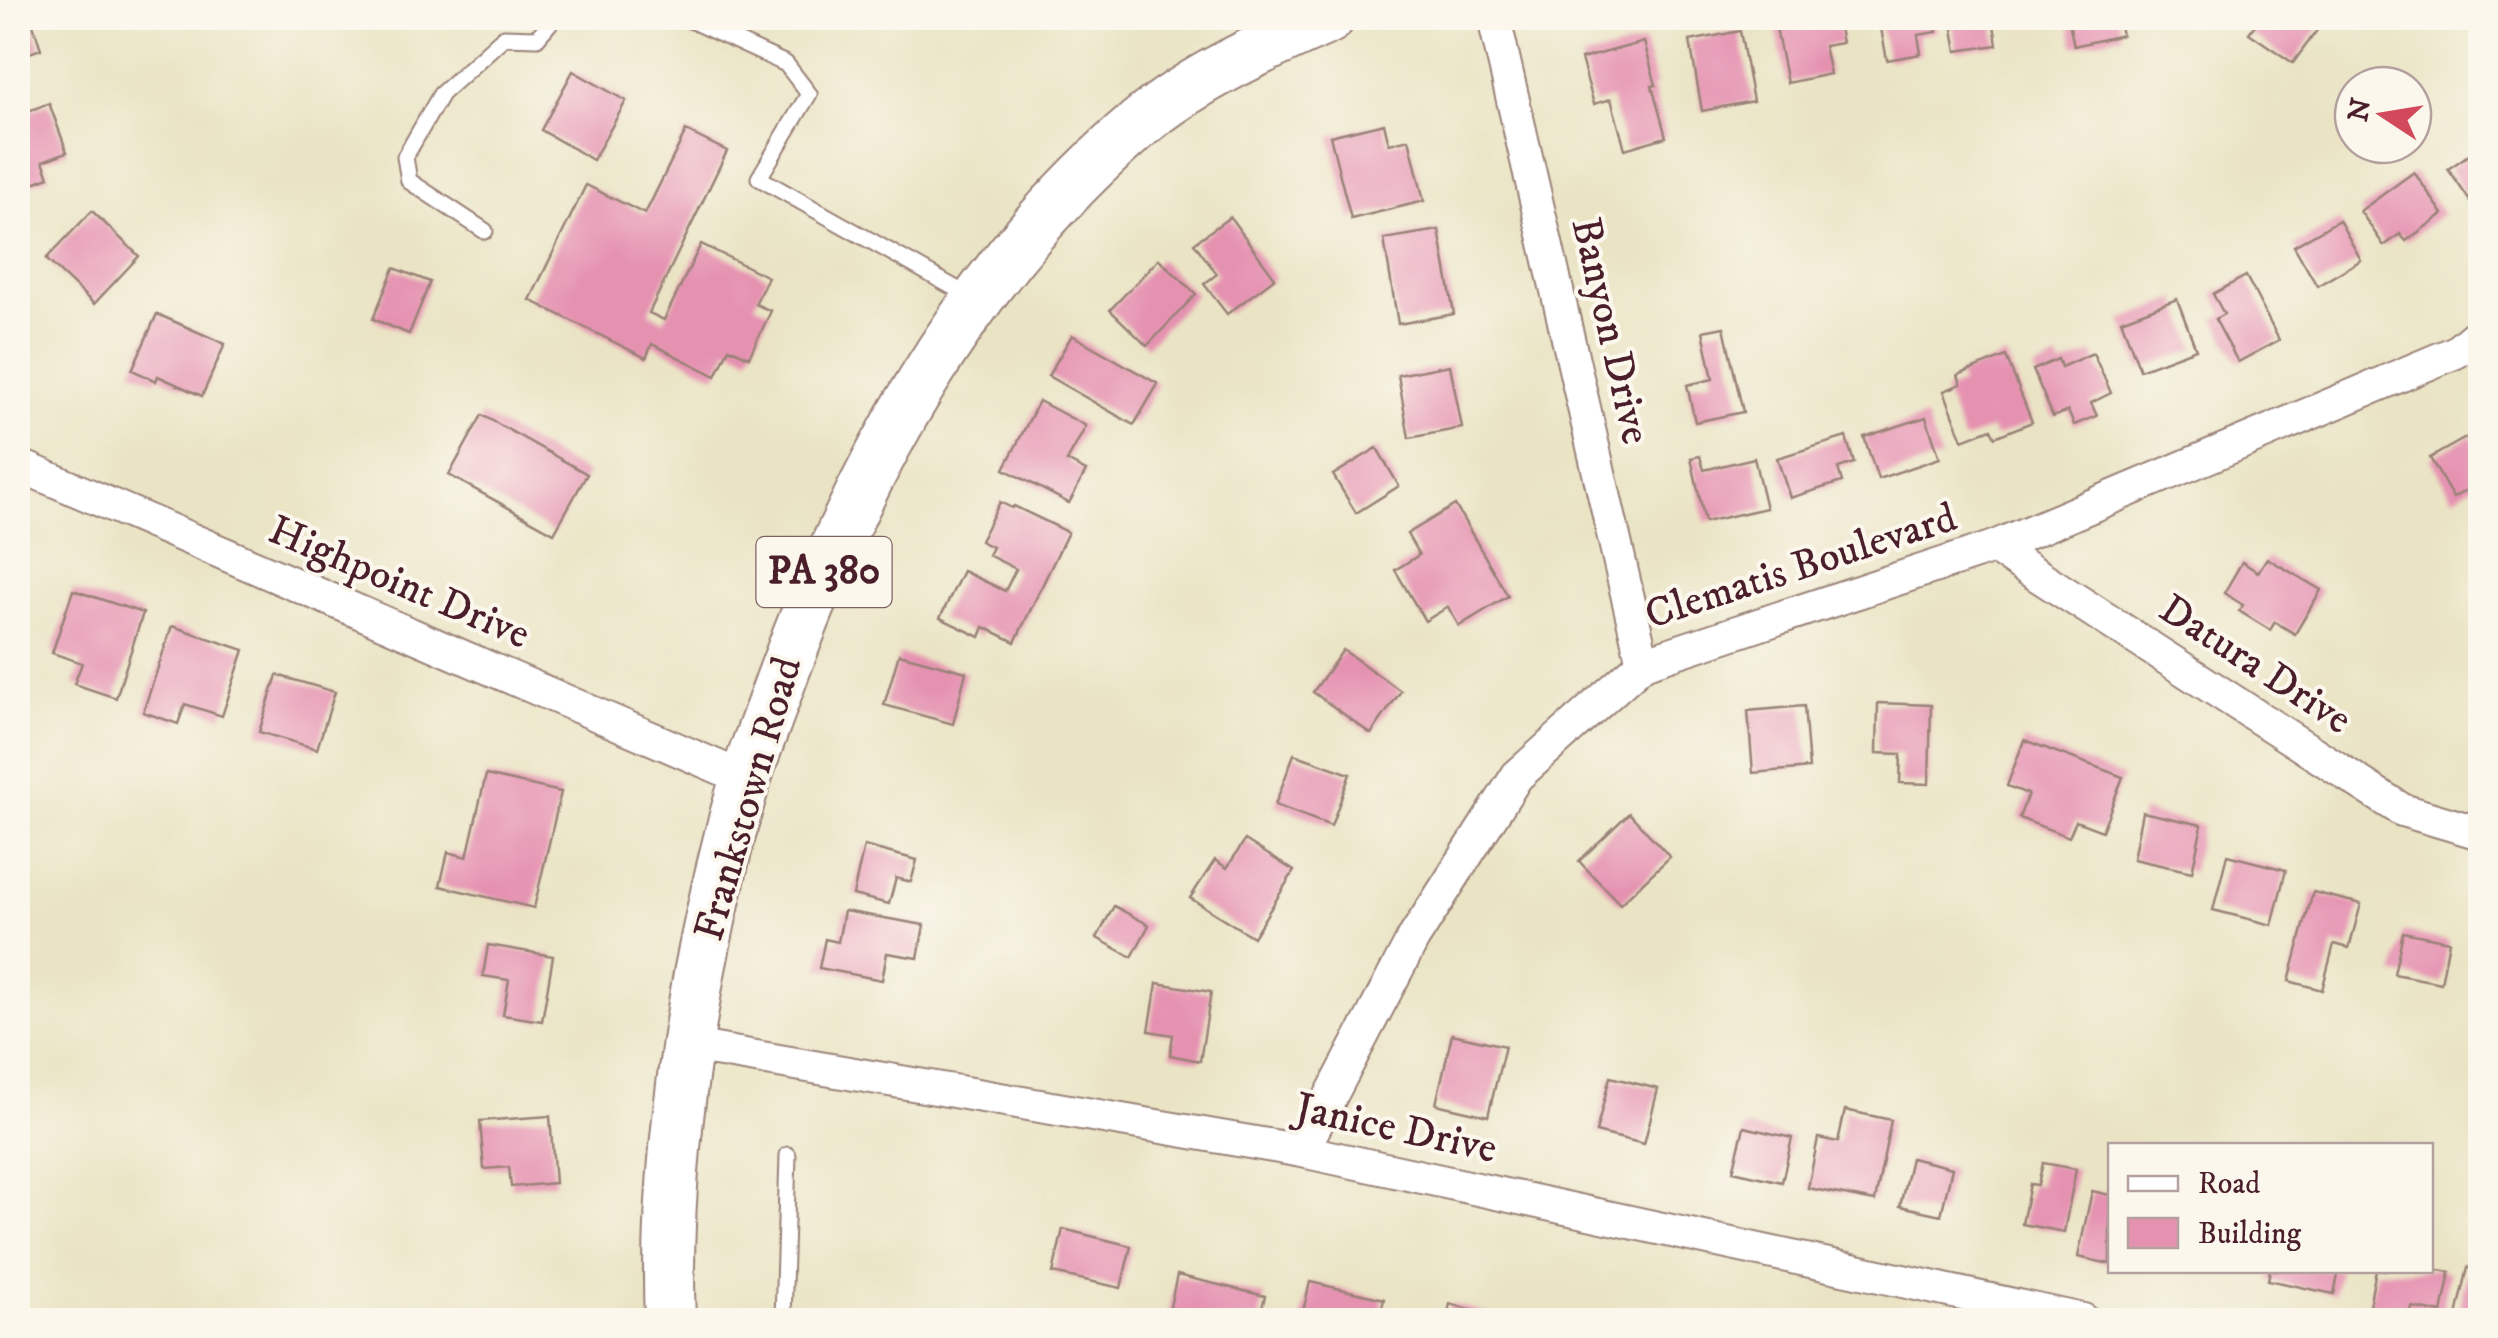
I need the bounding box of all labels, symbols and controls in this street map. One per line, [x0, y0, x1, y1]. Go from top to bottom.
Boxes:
north arrow [2333, 65, 2433, 165]
text: N [2341, 95, 2380, 125]
street label: Banyon Drive [1559, 213, 1661, 449]
street label: Clematis Boulevard [1639, 492, 1963, 642]
street label: Highpoint Drive [261, 505, 537, 661]
road number: PA 380 [756, 537, 892, 607]
street label: Datura Drive [2149, 584, 2361, 746]
street label: Frankstown Road [684, 651, 814, 947]
street label: Janice Drive [1287, 1081, 1501, 1176]
legend [2108, 1143, 2433, 1273]
text: Road [2198, 1166, 2260, 1203]
text: Building [2198, 1216, 2302, 1253]

